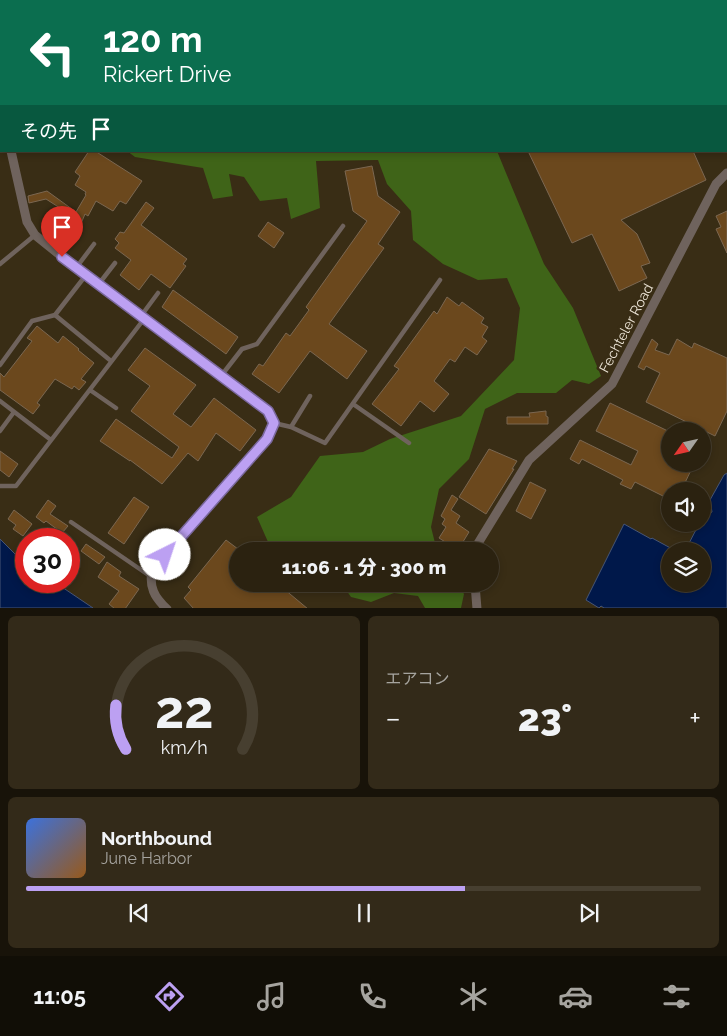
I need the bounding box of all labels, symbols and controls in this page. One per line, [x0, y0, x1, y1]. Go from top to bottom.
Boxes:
text: 120 m [103, 19, 203, 60]
icon: left [20, 20, 85, 85]
text: Rickert Drive [103, 61, 231, 87]
icon: arrive [87, 115, 115, 143]
text: その先 [20, 120, 77, 142]
pin [41, 206, 83, 257]
icon: arrive [48, 213, 76, 241]
street label: Fechteler Road [596, 281, 656, 375]
north arrow [661, 422, 711, 472]
map controls [661, 422, 711, 592]
button: sound [661, 482, 711, 532]
speed limit sign: 30 [15, 528, 80, 593]
position arrow [138, 528, 190, 580]
button: layers [661, 542, 711, 592]
text: 11:06 · 1 分 · 300 m [282, 556, 446, 578]
text: エアコン [386, 669, 450, 688]
text: 22 [154, 679, 213, 740]
text: 23° [518, 695, 572, 740]
text: − [386, 702, 401, 735]
text: + [689, 702, 701, 735]
text: km/h [160, 737, 207, 758]
text: Northbound [101, 827, 212, 849]
text: June Harbor [101, 849, 192, 868]
icon: previous [125, 899, 153, 927]
icon: pause [350, 899, 378, 927]
icon: next [575, 899, 603, 927]
icon: directions [152, 979, 187, 1014]
icon: music [254, 979, 289, 1014]
icon: phone [355, 979, 390, 1014]
icon: climate [456, 979, 491, 1014]
icon: car [558, 979, 593, 1014]
icon: filters [659, 979, 694, 1014]
text: 11:05 [33, 983, 86, 1009]

